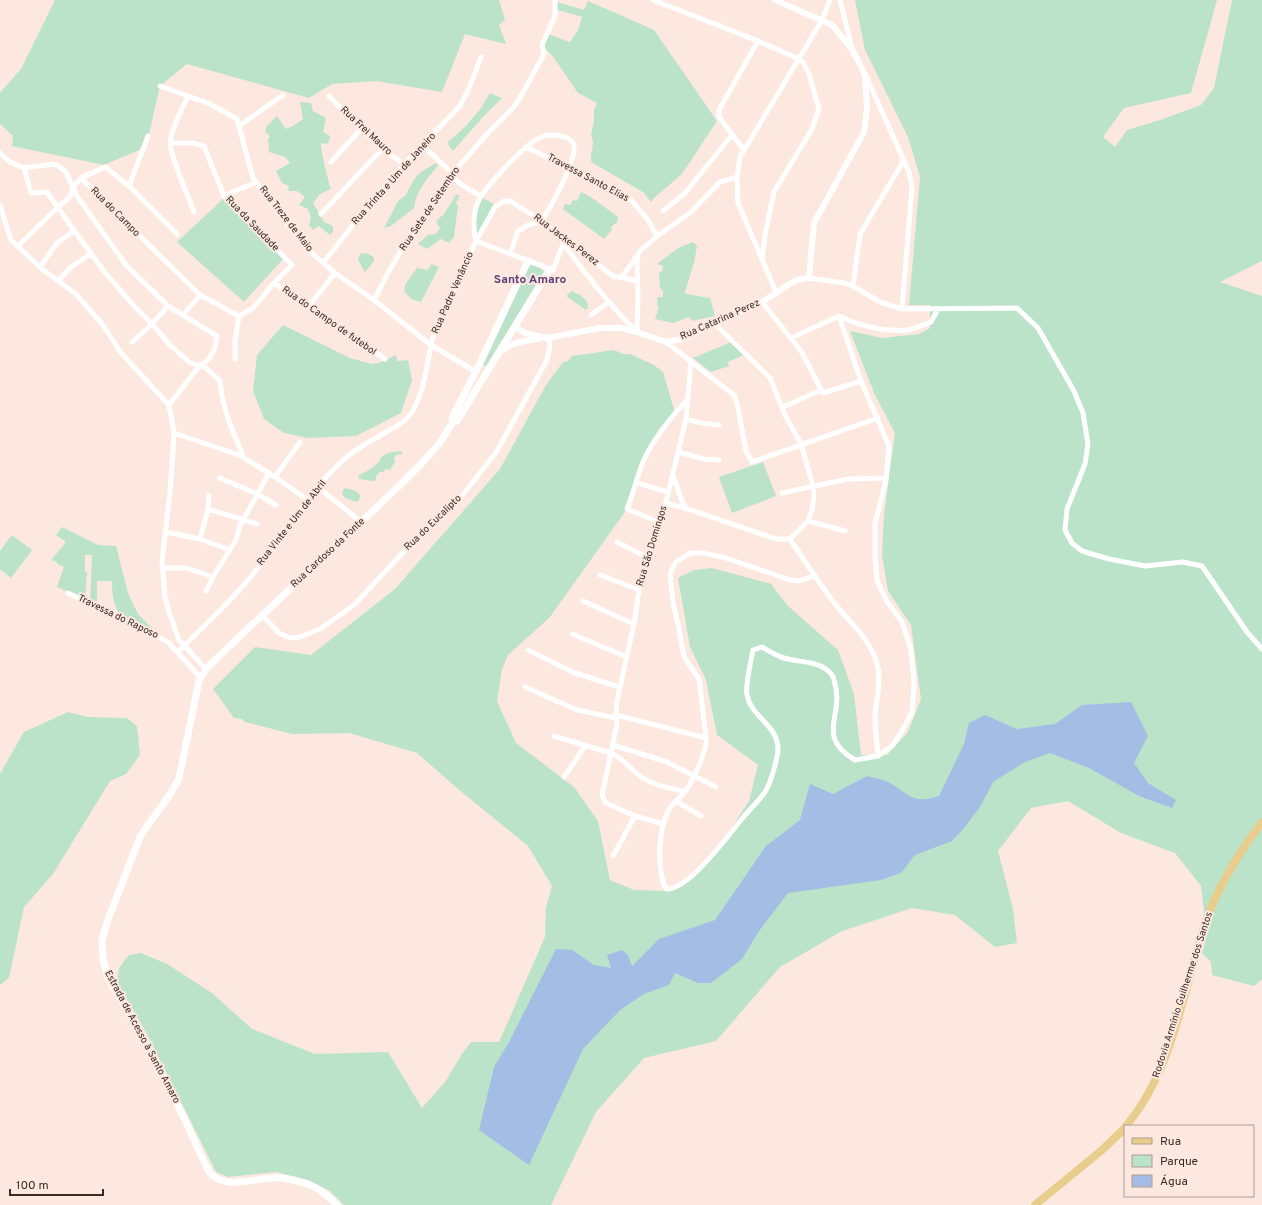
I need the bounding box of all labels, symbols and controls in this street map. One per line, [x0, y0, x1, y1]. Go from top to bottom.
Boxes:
street label: Rua Frei Mauro [337, 104, 395, 159]
street label: Rua Trinta e Um de Janeiro [349, 130, 439, 228]
street label: Travessa Santo Elias [545, 151, 631, 205]
street label: Rua Sete de Setembro [397, 164, 463, 254]
street label: Rua Treze de Maio [256, 183, 316, 255]
street label: Rua do Campo [87, 184, 143, 240]
street label: Rua da Saudade [222, 194, 282, 254]
street label: Rua Jackes Perez [531, 211, 601, 269]
street label: Rua Padre Venâncio [429, 249, 477, 336]
district label: Santo Amaro [494, 272, 566, 288]
street label: Rua do Campo de futebol [279, 283, 379, 359]
street label: Rua Catarina Perez [678, 297, 762, 343]
street label: Rua Vinte e Um de Abril [255, 478, 329, 568]
street label: Rua do Eucalipto [401, 492, 465, 554]
street label: Rua São Domingos [634, 504, 671, 588]
street label: Rua Cardoso da Fonte [288, 515, 368, 591]
street label: Travessa do Raposo [76, 592, 161, 642]
street label: Rodovia Armínio Guilherme dos Santos [1150, 910, 1216, 1080]
street label: Estrada de Acesso à Santo Amaro [101, 968, 183, 1106]
legend [1124, 1125, 1254, 1197]
text: Rua [1160, 1134, 1181, 1150]
text: Parque [1160, 1154, 1198, 1170]
scale bar [10, 1171, 103, 1197]
text: Água [1160, 1174, 1188, 1190]
text: 100 m [16, 1178, 49, 1194]

